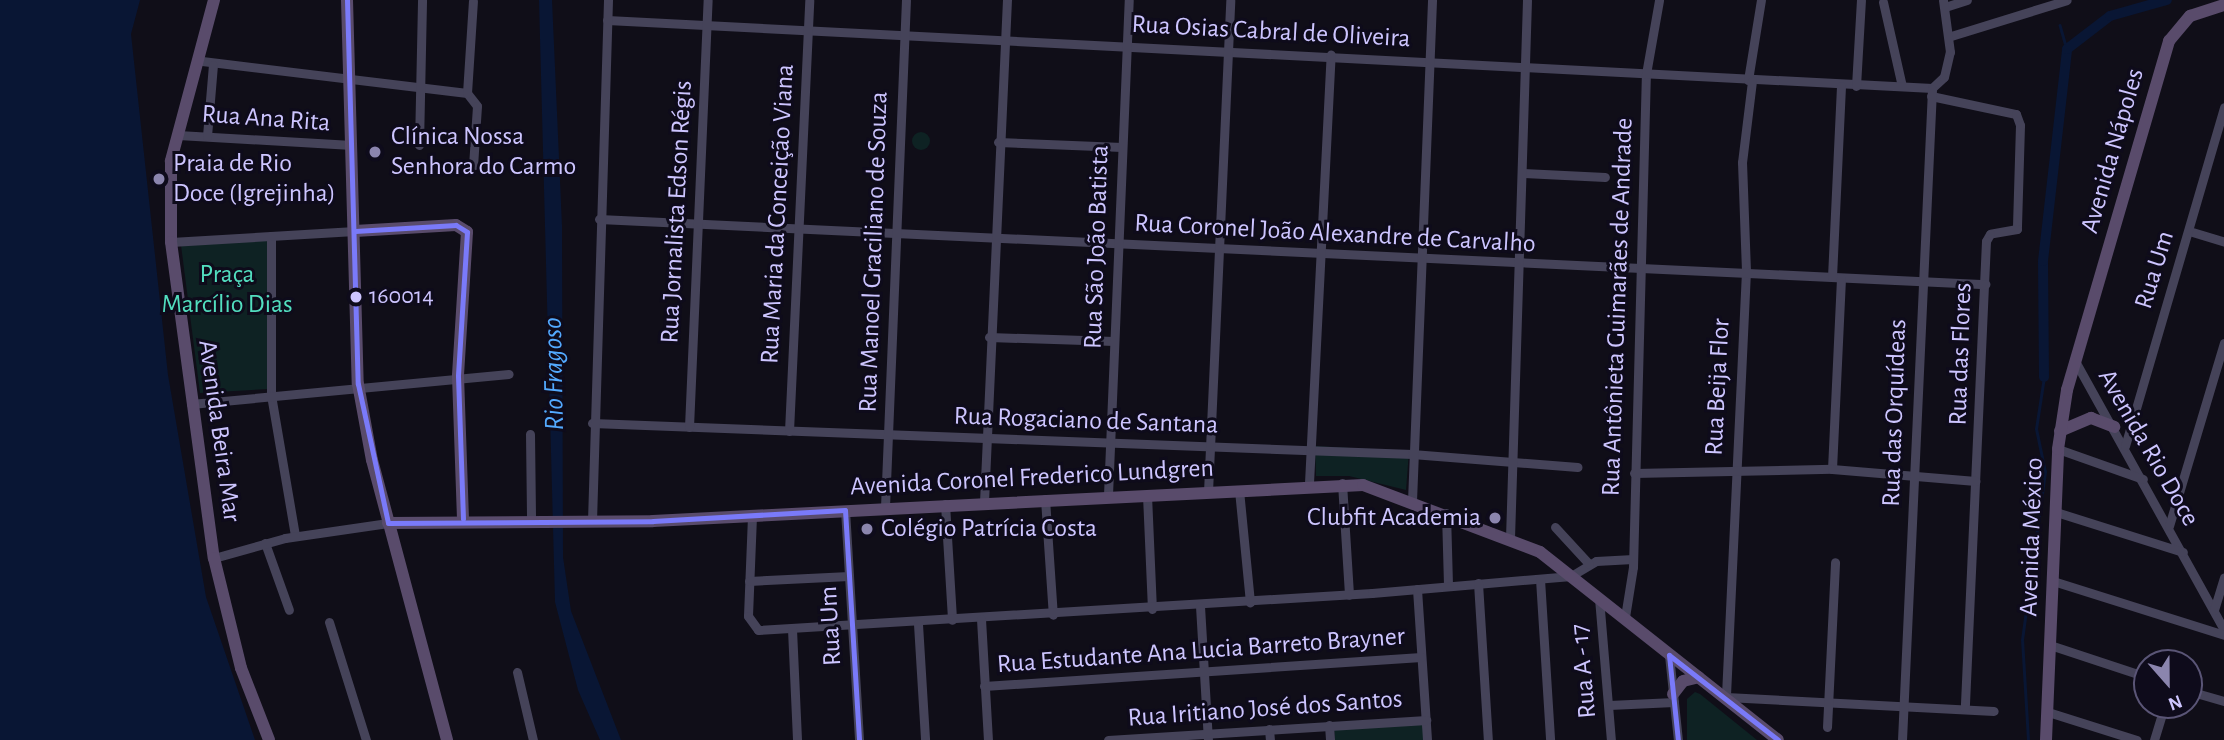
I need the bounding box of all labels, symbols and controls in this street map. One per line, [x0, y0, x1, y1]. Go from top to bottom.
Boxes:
street label: Rua Osias Cabral de Oliveira [1131, 9, 1411, 55]
street label: Rua Maria da Conceição Viana [755, 63, 801, 365]
street label: Avenida Nápoles [2075, 65, 2151, 237]
street label: Rua Jornalista Edson Régis [655, 80, 699, 344]
street label: Rua Manoel Graciliano de Souza [853, 91, 895, 413]
street label: Rua Ana Rita [201, 99, 331, 139]
street label: Rua Antônieta Guimarães de Andrade [1596, 117, 1640, 497]
place label: Clínica Nossa Senhora do Carmo [391, 121, 576, 182]
marker: Clínica Nossa Senhora do Carmo [365, 142, 385, 162]
street label: Rua São João Batista [1078, 144, 1116, 350]
place label: Praia de Rio Doce (Igrejinha) [173, 148, 336, 210]
marker: Praia de Rio Doce (Igrejinha) [151, 171, 167, 187]
street label: Rua Coronel João Alexandre de Carvalho [1134, 208, 1536, 260]
street label: Rua Um [2128, 227, 2182, 313]
park label: Praça Marcílio Dias [161, 259, 293, 320]
street label: Rua das Flores [1943, 282, 1979, 426]
place label: 160014 [369, 283, 434, 311]
marker: 160014 [349, 290, 363, 304]
water label: Rio Fragoso [536, 317, 572, 431]
street label: Rua Beija Flor [1699, 318, 1737, 456]
street label: Rua das Orquídeas [1876, 319, 1914, 507]
street label: Avenida Beira Mar [191, 338, 247, 524]
street label: Avenida Rio Doce [2090, 364, 2206, 532]
street label: Rua Rogaciano de Santana [953, 401, 1219, 441]
street label: Avenida Coronel Frederico Lundgren [849, 453, 1215, 503]
street label: Avenida México [2014, 457, 2050, 617]
place label: Clubfit Academia [1307, 502, 1481, 534]
marker: Clubfit Academia [1487, 510, 1503, 526]
place label: Colégio Patrícia Costa [881, 513, 1097, 545]
marker: Colégio Patrícia Costa [859, 521, 875, 537]
street label: Rua Um [813, 585, 849, 667]
street label: Rua Estudante Ana Lucia Barreto Brayner [996, 621, 1406, 681]
street label: Rua A - 17 [1564, 622, 1604, 720]
north arrow [2133, 649, 2203, 719]
street label: Rua Iritiano José dos Santos [1127, 684, 1403, 734]
text: N [2165, 691, 2185, 713]

